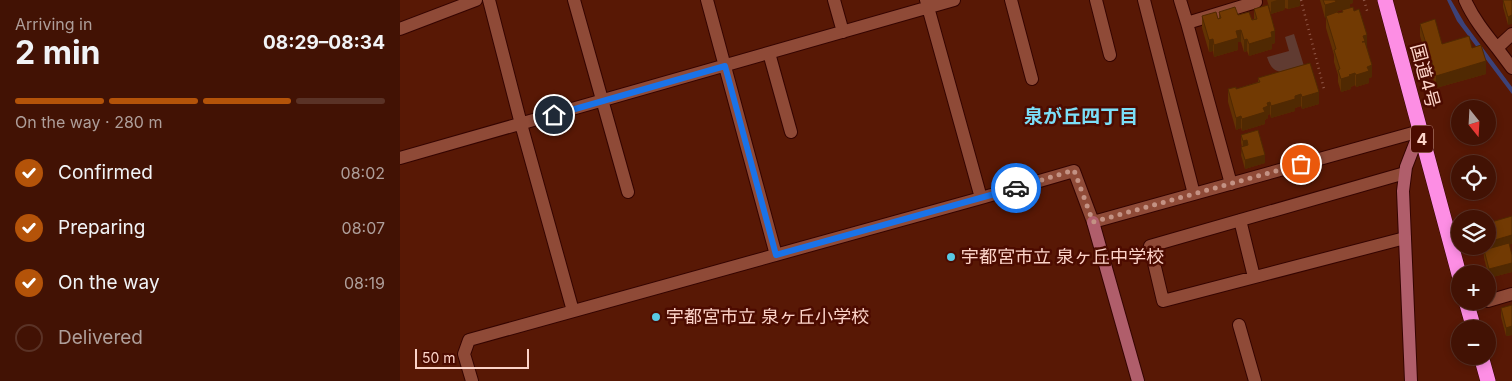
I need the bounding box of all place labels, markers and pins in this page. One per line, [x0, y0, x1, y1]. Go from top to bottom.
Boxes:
pin [533, 94, 575, 136]
pin [1280, 143, 1322, 185]
place label: 宇都宮市立 泉ヶ丘中学校 [961, 246, 1164, 267]
marker: 宇都宮市立 泉ヶ丘中学校 [945, 251, 957, 263]
place label: 宇都宮市立 泉ヶ丘小学校 [666, 306, 869, 327]
marker: 宇都宮市立 泉ヶ丘小学校 [650, 311, 662, 323]

